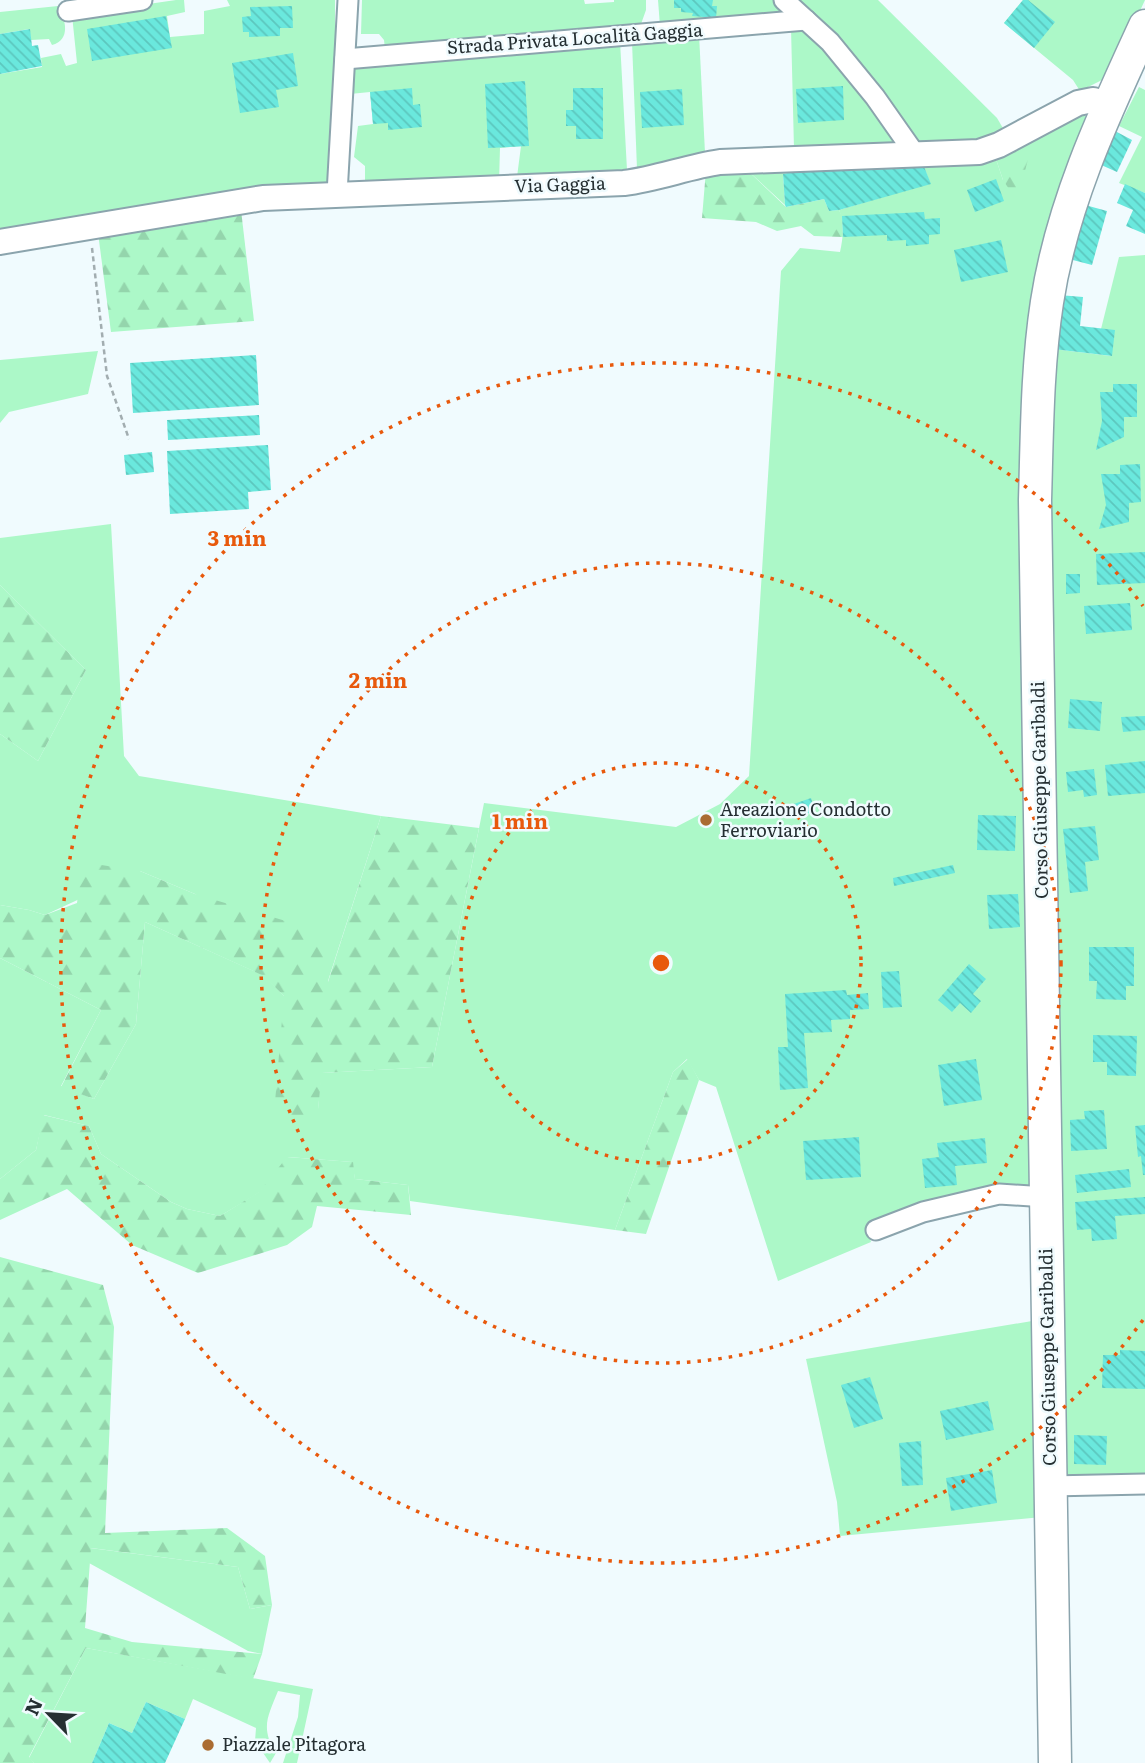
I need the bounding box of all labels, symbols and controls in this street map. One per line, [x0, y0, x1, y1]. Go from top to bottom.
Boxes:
street label: Strada Privata Località Gaggia [446, 15, 704, 60]
street label: Via Gaggia [514, 168, 606, 199]
text: 3 min [207, 521, 267, 552]
text: 2 min [349, 663, 408, 694]
street label: Corso Giuseppe Garibaldi [1023, 681, 1054, 899]
place label: Areazione Condotto Ferroviario [720, 795, 891, 843]
text: 1 min [492, 804, 548, 835]
marker: Areazione Condotto Ferroviario [698, 812, 714, 828]
centre of rings [649, 951, 673, 975]
street label: Corso Giuseppe Garibaldi [1031, 1248, 1062, 1466]
north arrow [14, 1679, 84, 1749]
text: N [17, 1693, 49, 1720]
place label: Piazzale Pitagora [222, 1730, 366, 1757]
marker: Piazzale Pitagora [200, 1737, 216, 1753]

